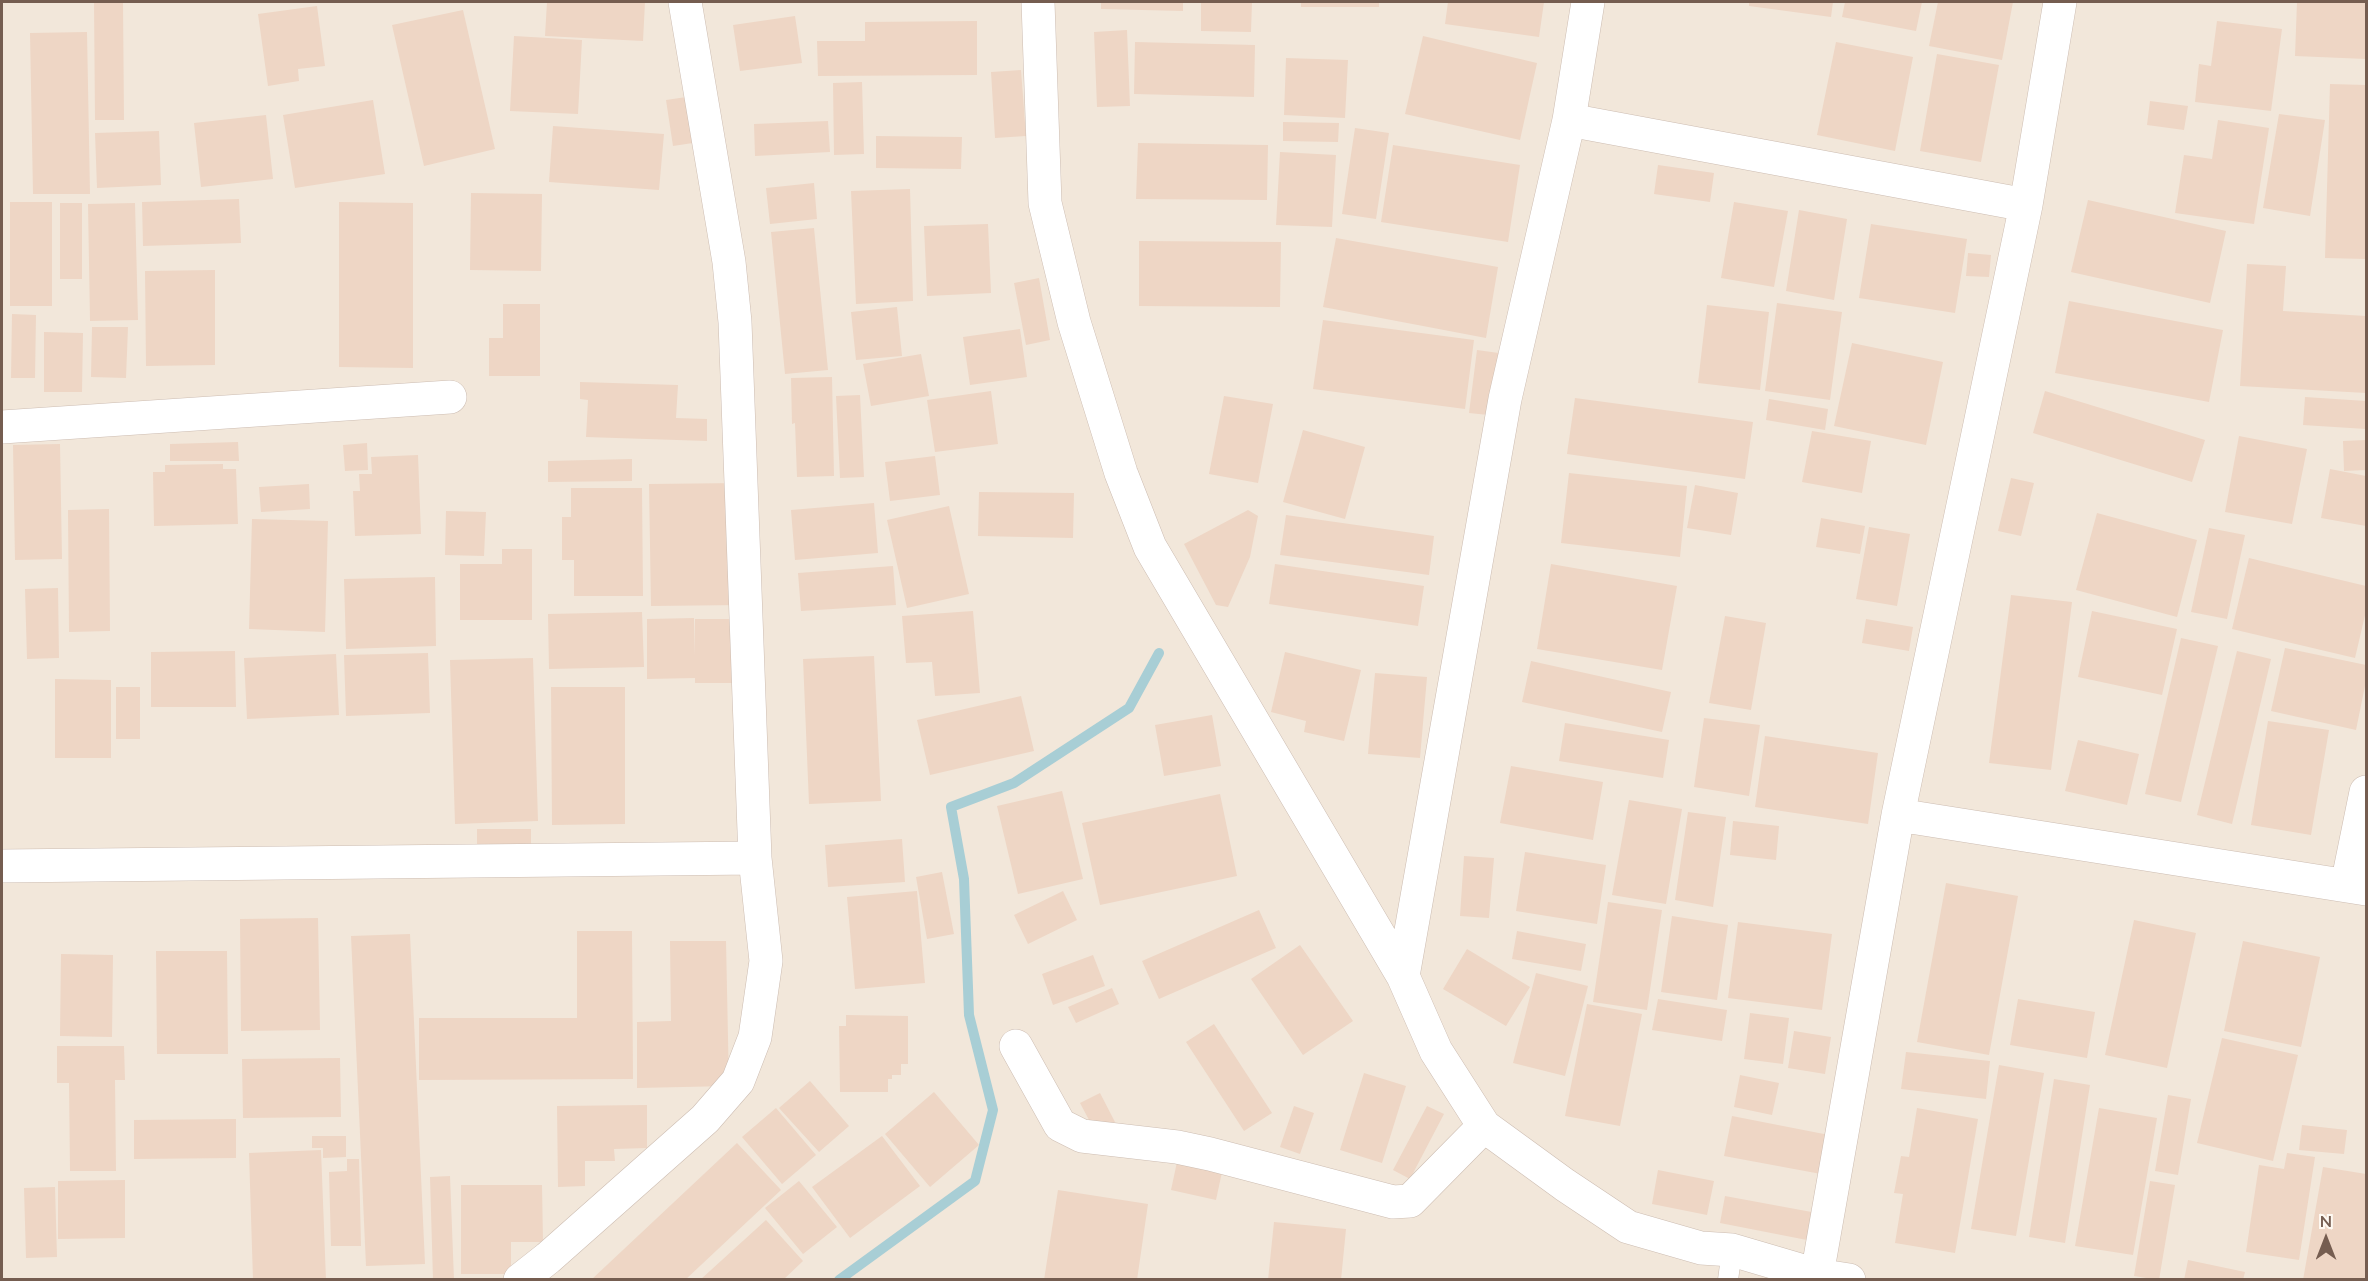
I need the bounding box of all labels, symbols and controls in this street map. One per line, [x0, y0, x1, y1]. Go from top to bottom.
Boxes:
north arrow [2296, 1209, 2356, 1269]
text: N [2320, 1211, 2332, 1230]

